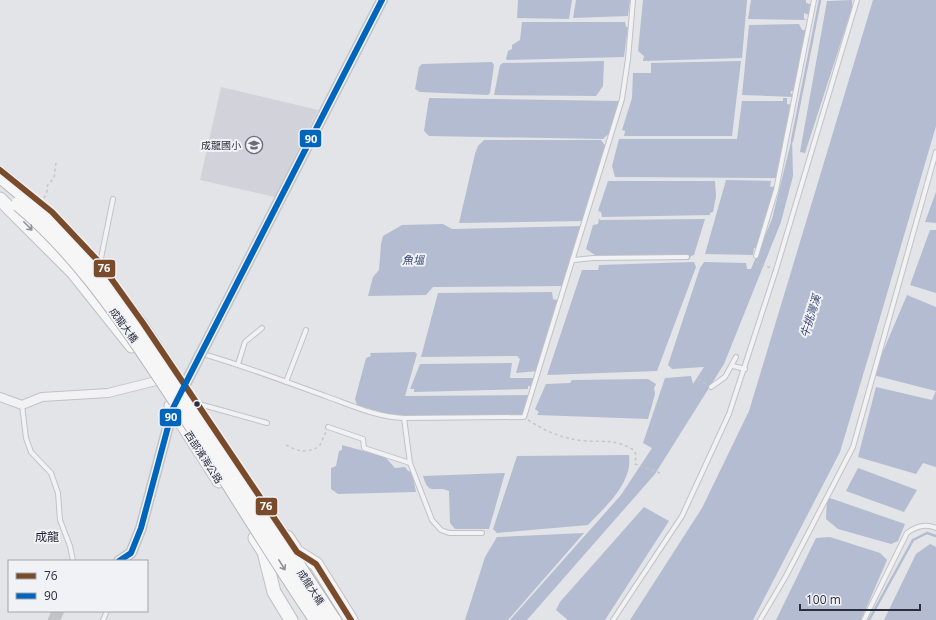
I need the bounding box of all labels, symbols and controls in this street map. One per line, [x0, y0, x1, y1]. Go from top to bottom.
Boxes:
line badge: 90 [299, 129, 322, 148]
text: 90 [305, 131, 317, 146]
school or university icon: 成龍國小 [244, 135, 264, 155]
place label: 成龍國小 [201, 138, 241, 152]
one-way arrow [23, 221, 33, 231]
water label: 魚塭 [402, 252, 425, 267]
line badge: 76 [93, 259, 116, 278]
text: 76 [98, 260, 110, 275]
water label: 牛挑灣溪 [796, 291, 824, 339]
street label: 成龍大橋 [107, 305, 141, 345]
unlabelled marker [192, 399, 202, 409]
line badge: 90 [159, 408, 182, 427]
text: 90 [165, 409, 177, 424]
street label: 西部濱海公路 [182, 428, 226, 486]
line badge: 76 [255, 497, 278, 516]
text: 76 [260, 498, 272, 513]
district label: 成龍 [35, 528, 59, 545]
one-way arrow [278, 559, 286, 570]
legend [8, 560, 148, 612]
street label: 成龍大橋 [294, 566, 328, 608]
text: 76 [44, 567, 58, 584]
scale bar [800, 586, 920, 612]
text: 90 [44, 587, 58, 604]
text: 100 m [806, 591, 841, 608]

